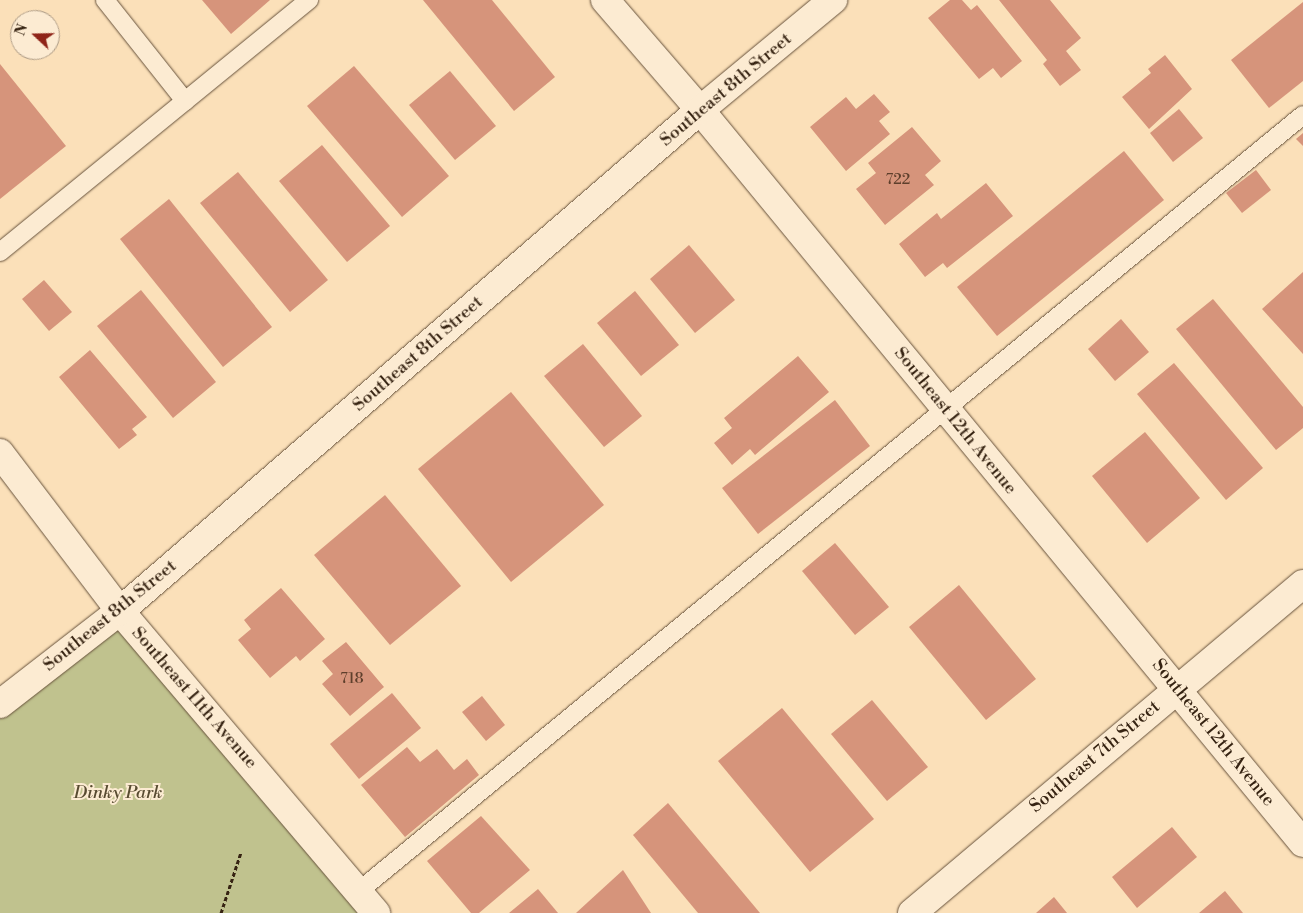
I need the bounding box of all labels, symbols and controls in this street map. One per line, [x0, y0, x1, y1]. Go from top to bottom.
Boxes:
north arrow [10, 10, 60, 60]
text: N [12, 22, 32, 38]
street label: Southeast 8th Street [656, 29, 796, 151]
house number: 722 [886, 171, 910, 189]
street label: Southeast 8th Street [349, 292, 487, 416]
street label: Southeast 12th Avenue [889, 343, 1021, 499]
street label: Southeast 8th Street [39, 556, 181, 676]
street label: Southeast 11th Avenue [127, 623, 261, 773]
street label: Southeast 12th Avenue [1147, 655, 1279, 811]
house number: 718 [340, 670, 364, 688]
street label: Southeast 7th Street [1026, 696, 1164, 818]
park label: Dinky Park [74, 782, 162, 804]

